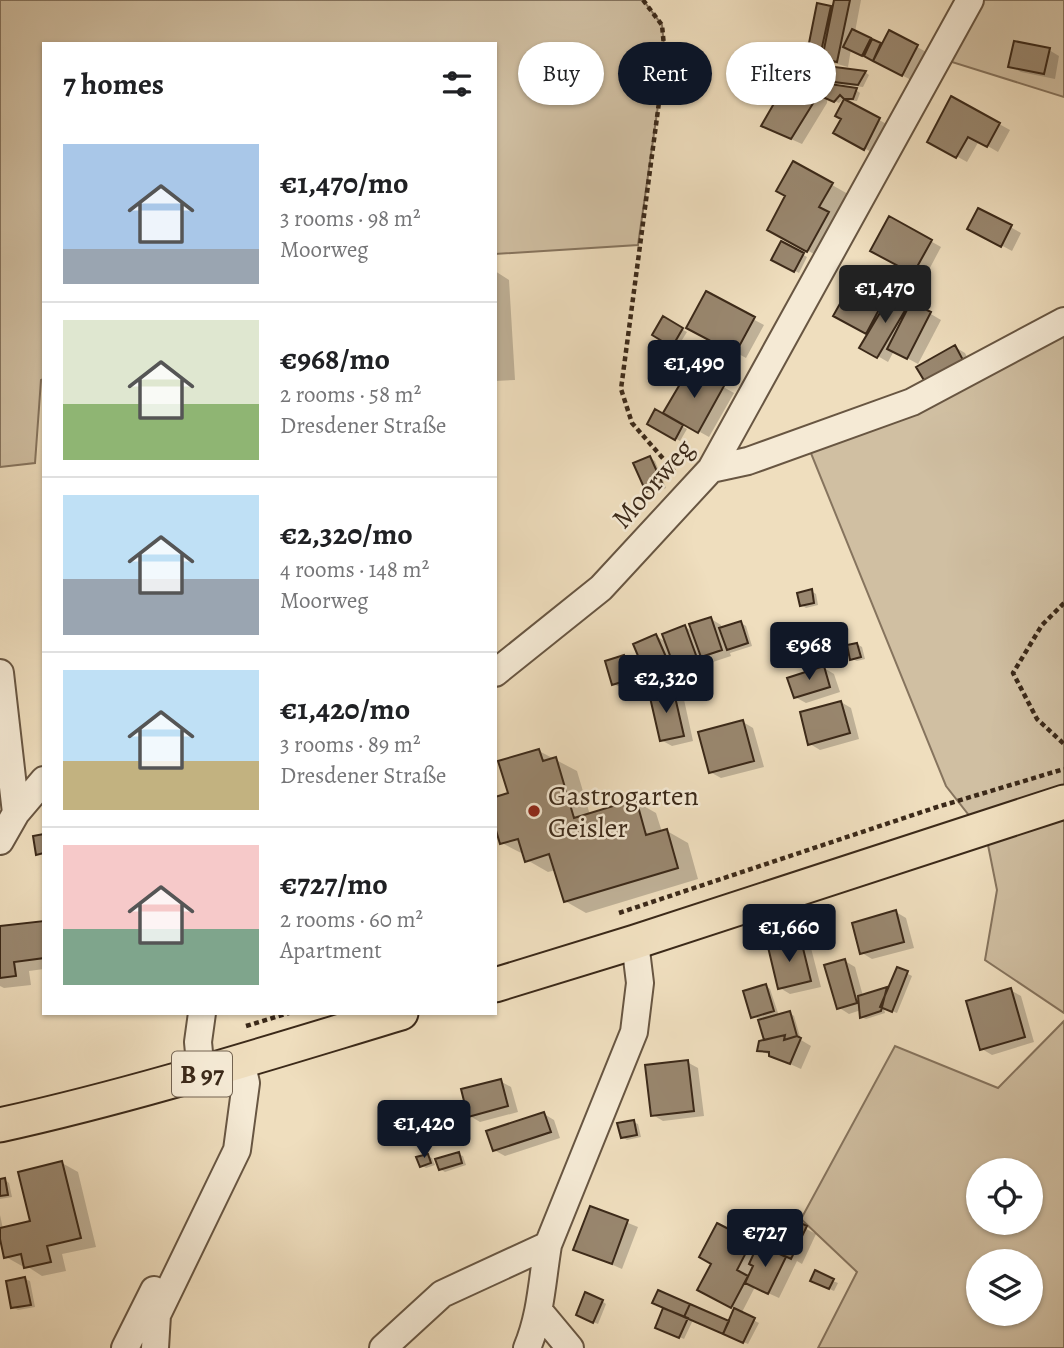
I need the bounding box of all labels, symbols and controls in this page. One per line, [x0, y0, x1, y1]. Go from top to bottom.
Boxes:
chip: Buy [518, 42, 604, 105]
chip: Rent [618, 42, 712, 105]
chip: Filters [726, 42, 836, 105]
text: 7 homes [63, 64, 164, 104]
icon: filters [438, 65, 476, 103]
text: €1,470/mo [280, 163, 409, 203]
icon: home [119, 172, 203, 256]
text: 3 rooms · 98 m² [280, 203, 421, 234]
text: Moorweg [280, 234, 369, 265]
pin: €1,470 [828, 266, 942, 325]
text: €1,470 [855, 272, 915, 303]
text: €968/mo [280, 339, 390, 379]
pin: €1,490 [637, 340, 751, 400]
text: €1,490 [664, 347, 724, 378]
icon: home [119, 348, 203, 432]
text: 2 rooms · 58 m² [280, 379, 421, 410]
text: Dresdener Straße [280, 410, 446, 441]
street label: Moorweg [603, 431, 702, 537]
text: €2,320/mo [280, 514, 413, 554]
icon: home [119, 523, 203, 607]
text: 4 rooms · 148 m² [280, 554, 429, 585]
text: Moorweg [280, 585, 369, 616]
pin: €968 [768, 622, 850, 682]
text: €968 [786, 629, 832, 660]
pin: €2,320 [609, 656, 723, 715]
text: €2,320 [634, 662, 698, 693]
text: €1,420/mo [280, 689, 410, 729]
icon: home [119, 698, 203, 782]
text: 3 rooms · 89 m² [280, 729, 421, 760]
text: Dresdener Straße [280, 760, 446, 791]
place label: Gastrogarten Geisler [548, 777, 699, 847]
marker: Gastrogarten Geisler [526, 803, 542, 819]
text: €727/mo [280, 864, 388, 904]
icon: home [119, 873, 203, 957]
text: 2 rooms · 60 m² [280, 904, 423, 935]
pin: €1,660 [732, 904, 846, 964]
text: €1,660 [759, 911, 819, 942]
text: Apartment [280, 935, 382, 966]
road number: B 97 [172, 1051, 232, 1096]
pin: €1,420 [367, 1100, 481, 1160]
text: €1,420 [393, 1107, 455, 1138]
map controls [966, 1158, 1043, 1326]
button: locate [966, 1158, 1043, 1235]
pin: €727 [724, 1210, 806, 1269]
text: €727 [743, 1216, 787, 1247]
button: layers [966, 1249, 1043, 1326]

